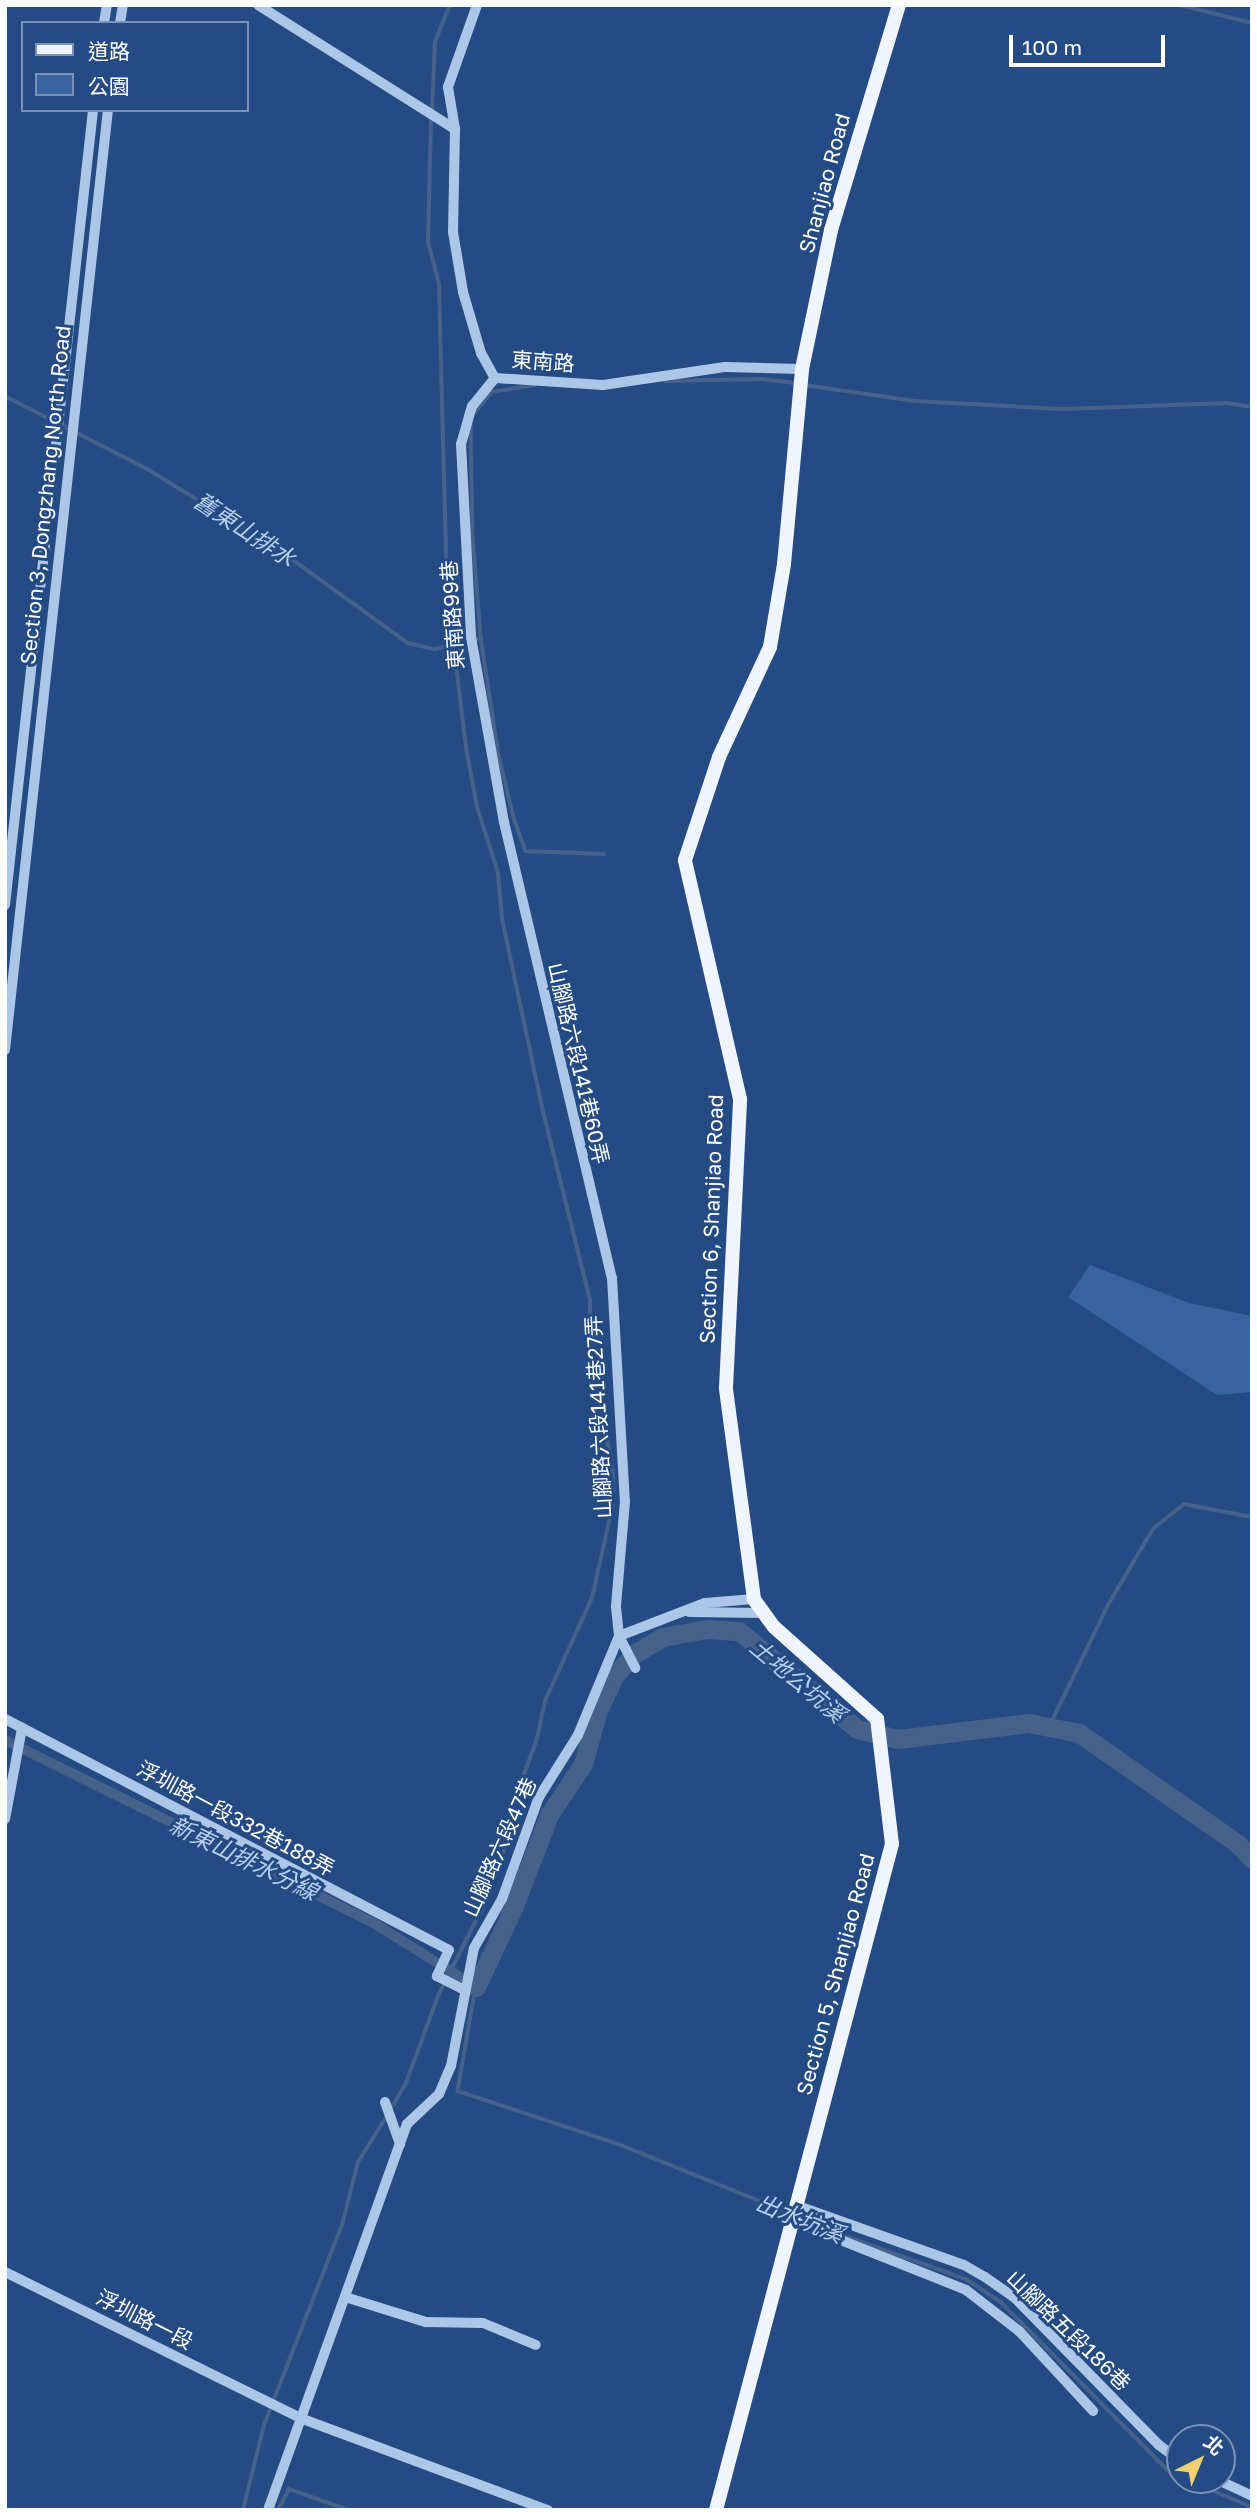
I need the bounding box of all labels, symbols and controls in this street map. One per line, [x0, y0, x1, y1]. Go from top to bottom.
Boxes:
legend [21, 21, 248, 112]
scale bar [1012, 21, 1168, 65]
text: 100 m [1022, 34, 1082, 60]
text: 道路 [88, 38, 130, 64]
text: 公園 [88, 73, 130, 99]
street label: Shanjiao Road [793, 110, 855, 256]
street label: Section 3, Dongzhang North Road [15, 324, 75, 666]
street label: 東南路 [511, 346, 575, 376]
water label: 舊東山排水 [189, 486, 301, 572]
street label: 東南路99巷 [436, 560, 468, 670]
street label: 山腳路六段141巷60弄 [544, 960, 614, 1166]
street label: Section 6, Shanjiao Road [694, 1094, 728, 1344]
street label: 山腳路六段141巷27弄 [580, 1315, 616, 1519]
water label: 土地公坑溪 [745, 1632, 851, 1728]
street label: 浮圳路一段332巷188弄 [133, 1755, 339, 1881]
street label: 山腳路六段47巷 [457, 1773, 541, 1921]
water label: 新東山排水分線 [166, 1810, 322, 1906]
street label: Section 5, Shanjiao Road [791, 1850, 879, 2098]
water label: 出水坑溪 [752, 2188, 848, 2248]
street label: 山腳路五段186巷 [1002, 2265, 1136, 2395]
street label: 浮圳路一段 [93, 2284, 197, 2354]
north arrow [1166, 2424, 1236, 2494]
text: 北 [1199, 2430, 1229, 2460]

